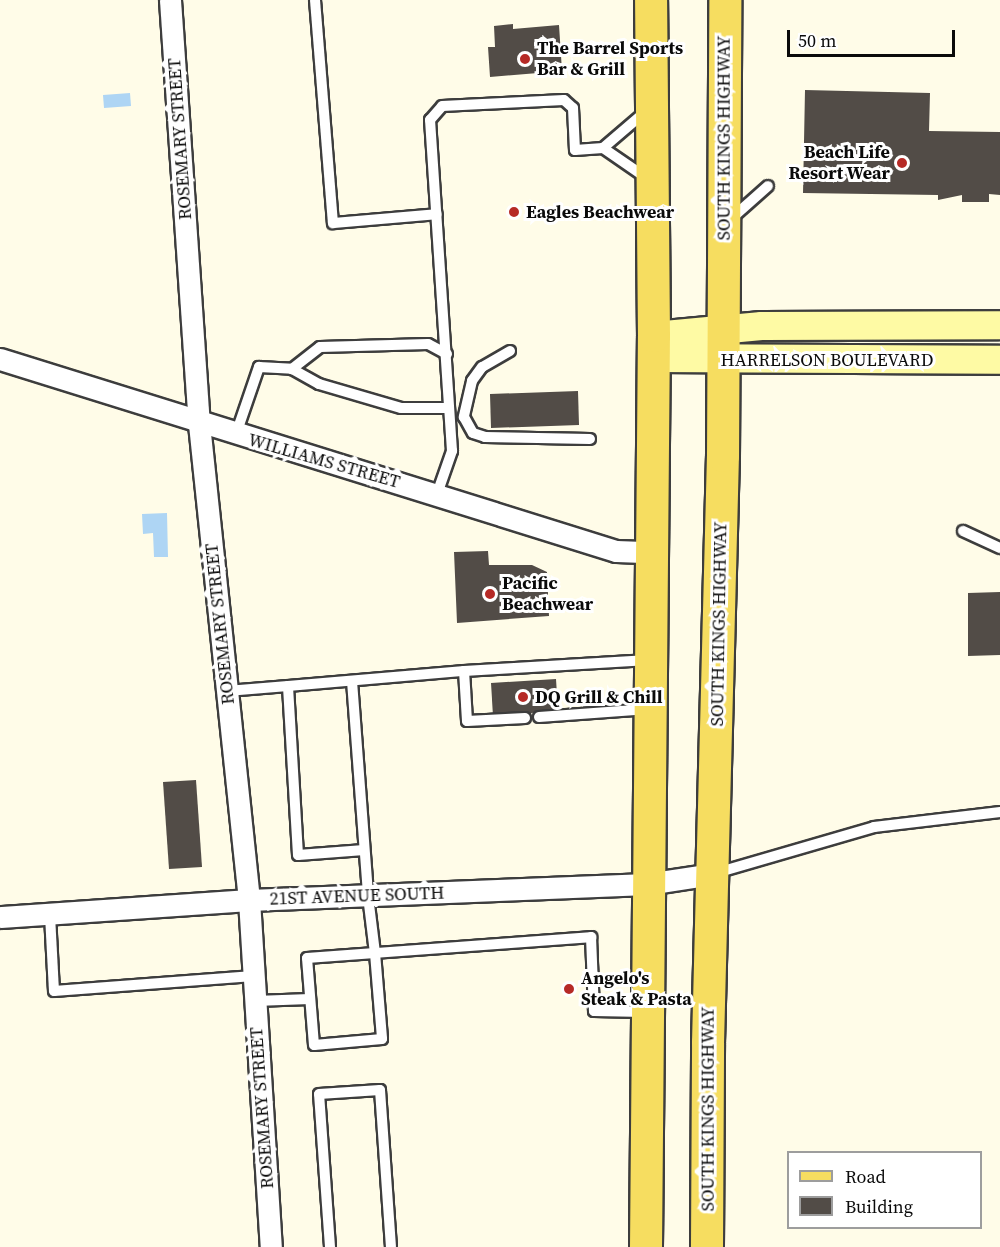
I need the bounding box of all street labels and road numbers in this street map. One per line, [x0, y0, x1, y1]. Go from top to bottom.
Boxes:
street label: SOUTH KINGS HIGHWAY [713, 36, 735, 240]
street label: ROSEMARY STREET [164, 57, 196, 221]
street label: HARRELSON BOULEVARD [720, 349, 934, 371]
street label: WILLIAMS STREET [246, 429, 402, 493]
street label: SOUTH KINGS HIGHWAY [706, 521, 732, 727]
street label: ROSEMARY STREET [201, 542, 239, 706]
street label: 21ST AVENUE SOUTH [269, 882, 445, 910]
street label: SOUTH KINGS HIGHWAY [697, 1007, 719, 1211]
street label: ROSEMARY STREET [246, 1026, 278, 1190]

